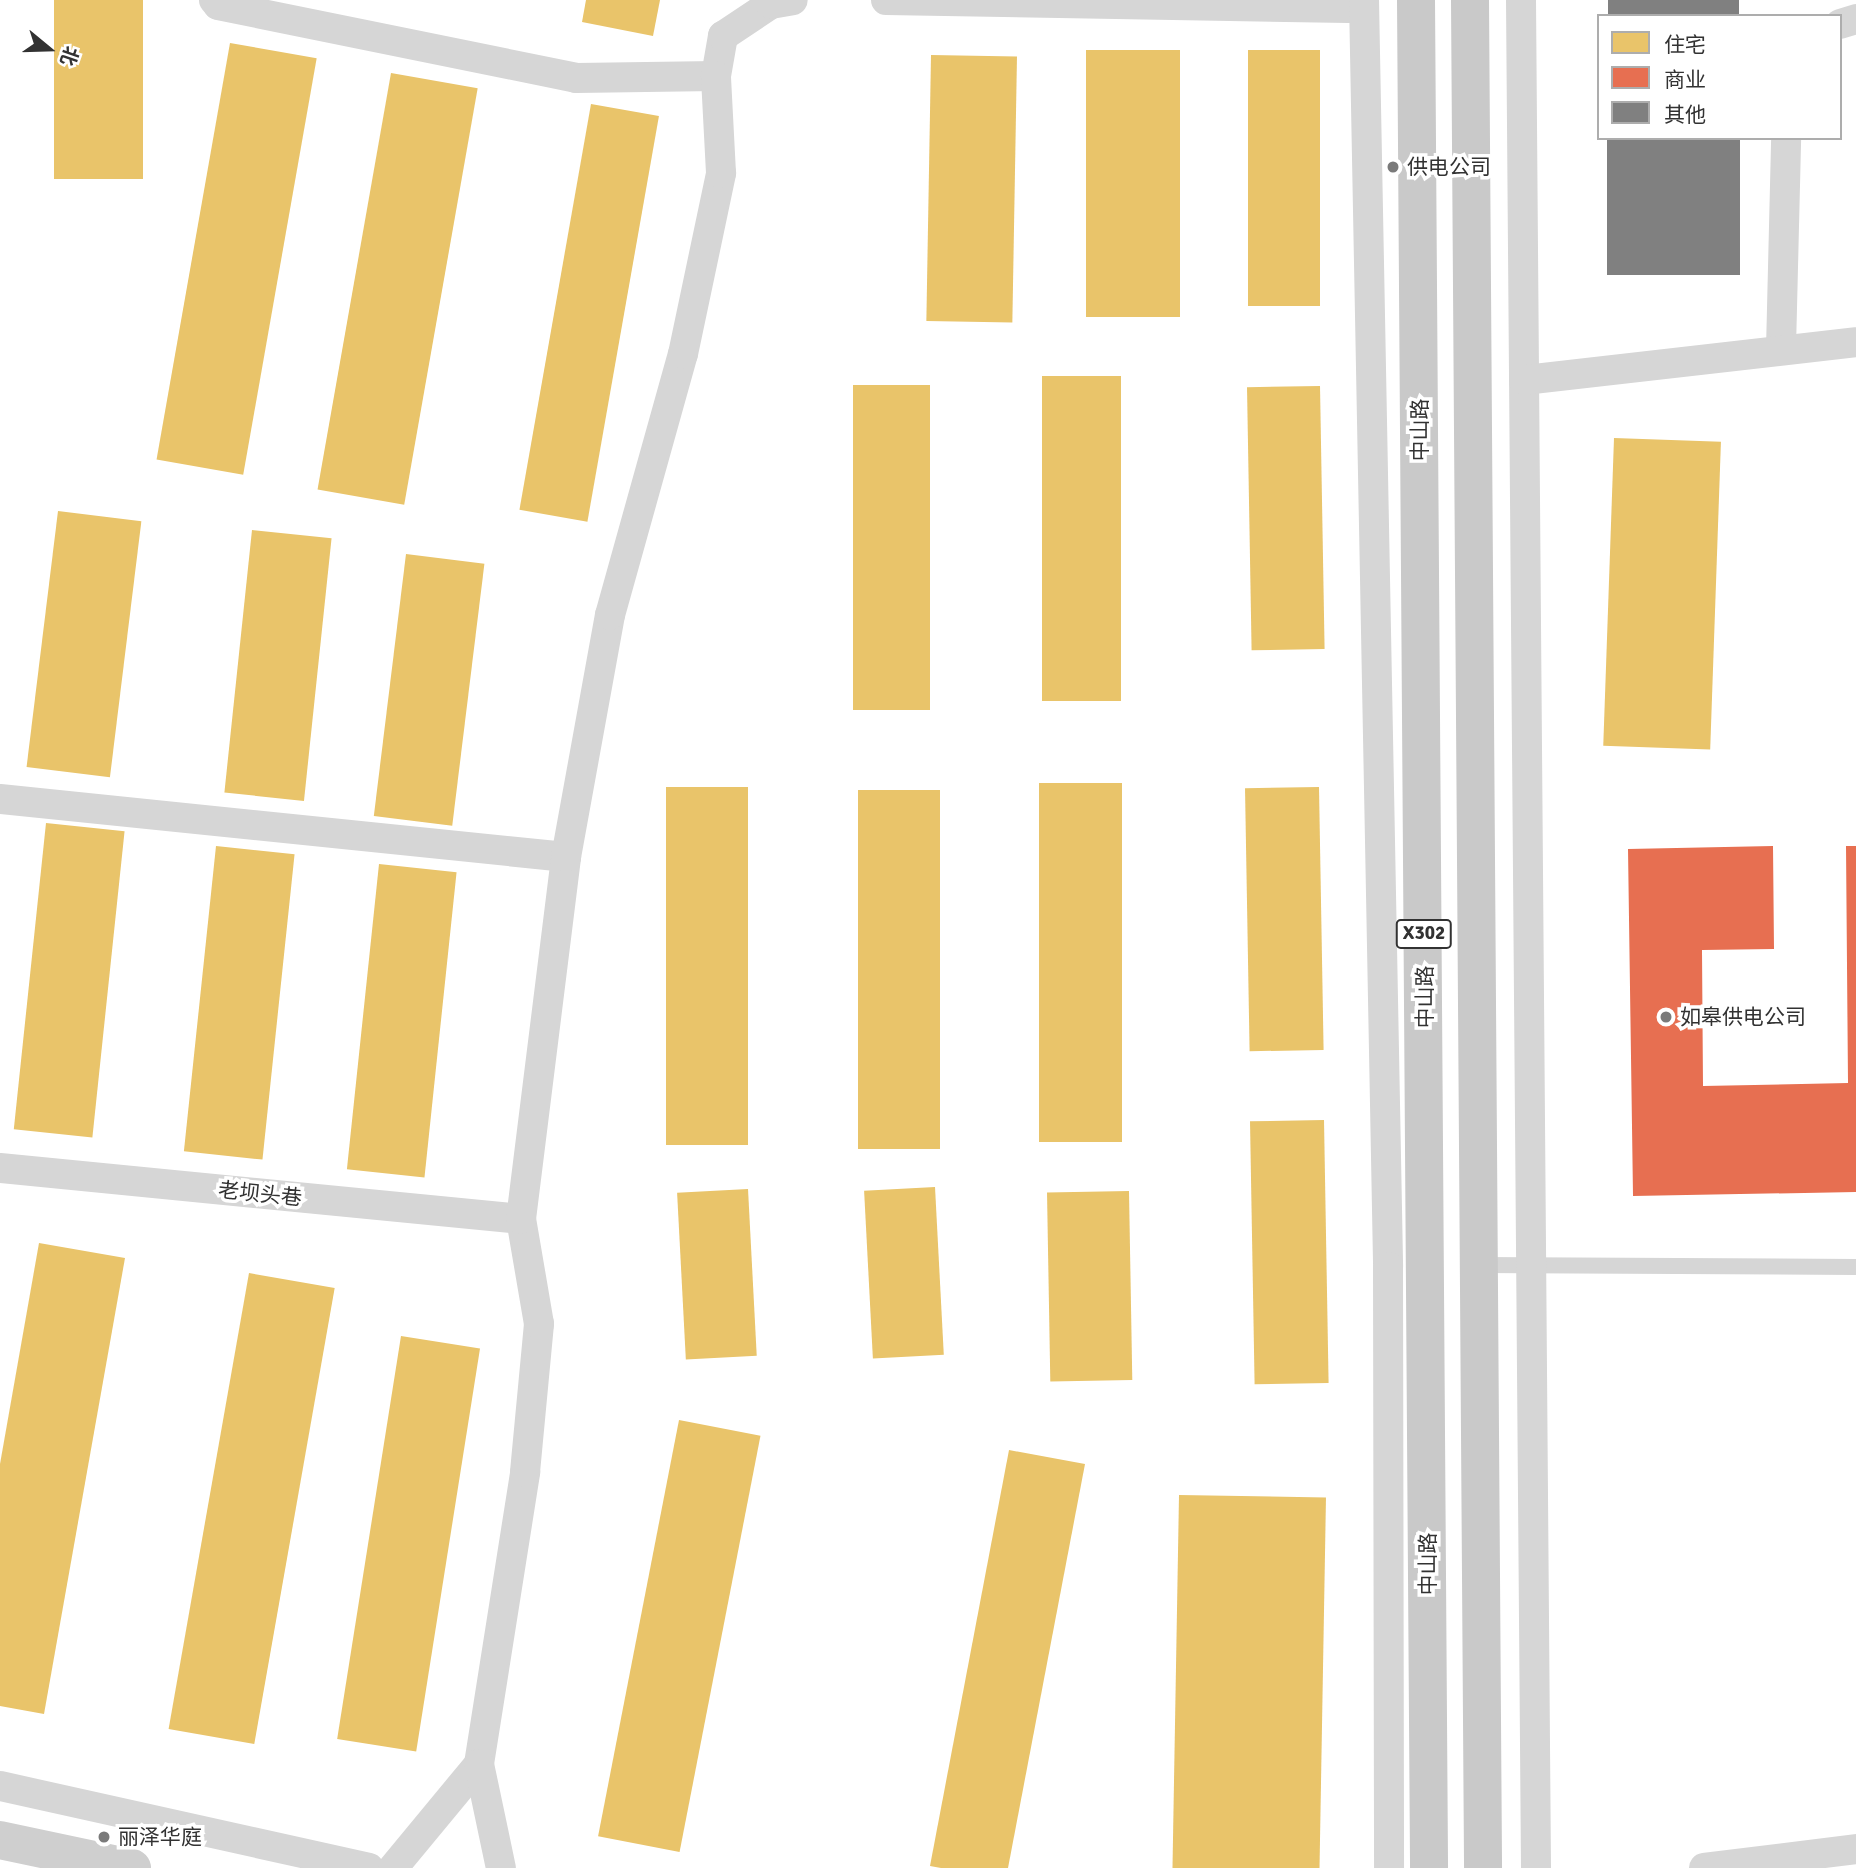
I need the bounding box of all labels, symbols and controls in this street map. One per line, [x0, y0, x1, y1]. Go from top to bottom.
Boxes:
north arrow [14, 14, 84, 84]
legend [1597, 14, 1842, 140]
text: 住宅 [1664, 32, 1706, 58]
text: 北 [54, 43, 83, 69]
text: 商业 [1664, 67, 1706, 93]
text: 其他 [1664, 102, 1706, 128]
place label: 供电公司 [1407, 154, 1491, 180]
marker: 供电公司 [1385, 159, 1401, 175]
street label: 中山路 [1407, 399, 1433, 461]
road number: X302 [1394, 918, 1454, 950]
street label: 中山路 [1412, 966, 1438, 1028]
place label: 如皋供电公司 [1680, 1004, 1806, 1030]
marker: 如皋供电公司 [1658, 1009, 1674, 1025]
street label: 老坝头巷 [217, 1177, 303, 1211]
street label: 中山路 [1415, 1533, 1441, 1595]
place label: 丽泽华庭 [118, 1824, 202, 1850]
marker: 丽泽华庭 [96, 1829, 112, 1845]

